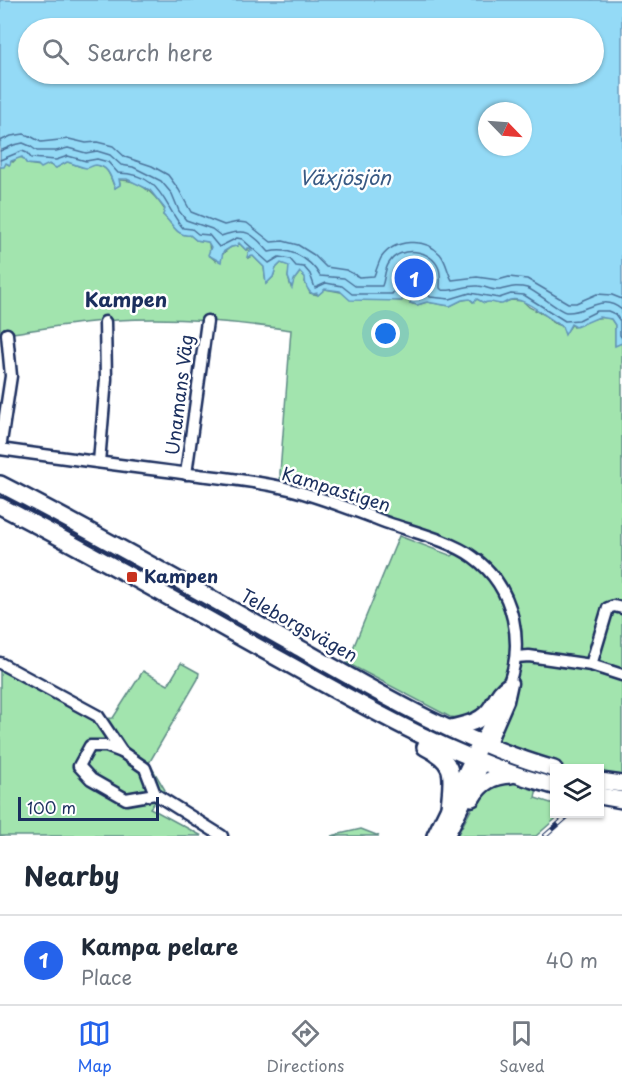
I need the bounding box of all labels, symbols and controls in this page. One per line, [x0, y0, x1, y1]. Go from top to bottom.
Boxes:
search box [18, 18, 604, 84]
icon: search [39, 35, 72, 68]
text: Search here [87, 35, 213, 68]
north arrow [478, 102, 532, 156]
water label: Växjösjön [299, 162, 392, 192]
pin: 1 [394, 256, 434, 300]
district label: Kampen [85, 284, 167, 314]
your location [371, 319, 400, 348]
street label: Unamans Väg [158, 333, 199, 457]
street label: Kampastigen [279, 459, 394, 518]
place label: Kampen [144, 562, 218, 589]
marker: Kampen [125, 570, 139, 584]
street label: Teleborgsvägen [236, 581, 363, 668]
map controls [550, 764, 604, 818]
button: layers [550, 764, 604, 818]
scale bar [18, 794, 159, 822]
text: 100 m [27, 795, 76, 819]
text: Nearby [24, 856, 119, 895]
text: Kampa pelare [81, 929, 238, 962]
text: 1 [39, 945, 48, 975]
text: 40 m [546, 945, 598, 975]
text: Place [81, 962, 132, 992]
tab: Map [77, 1017, 112, 1077]
tab: Directions [266, 1017, 344, 1077]
tab: Saved [499, 1017, 545, 1077]

